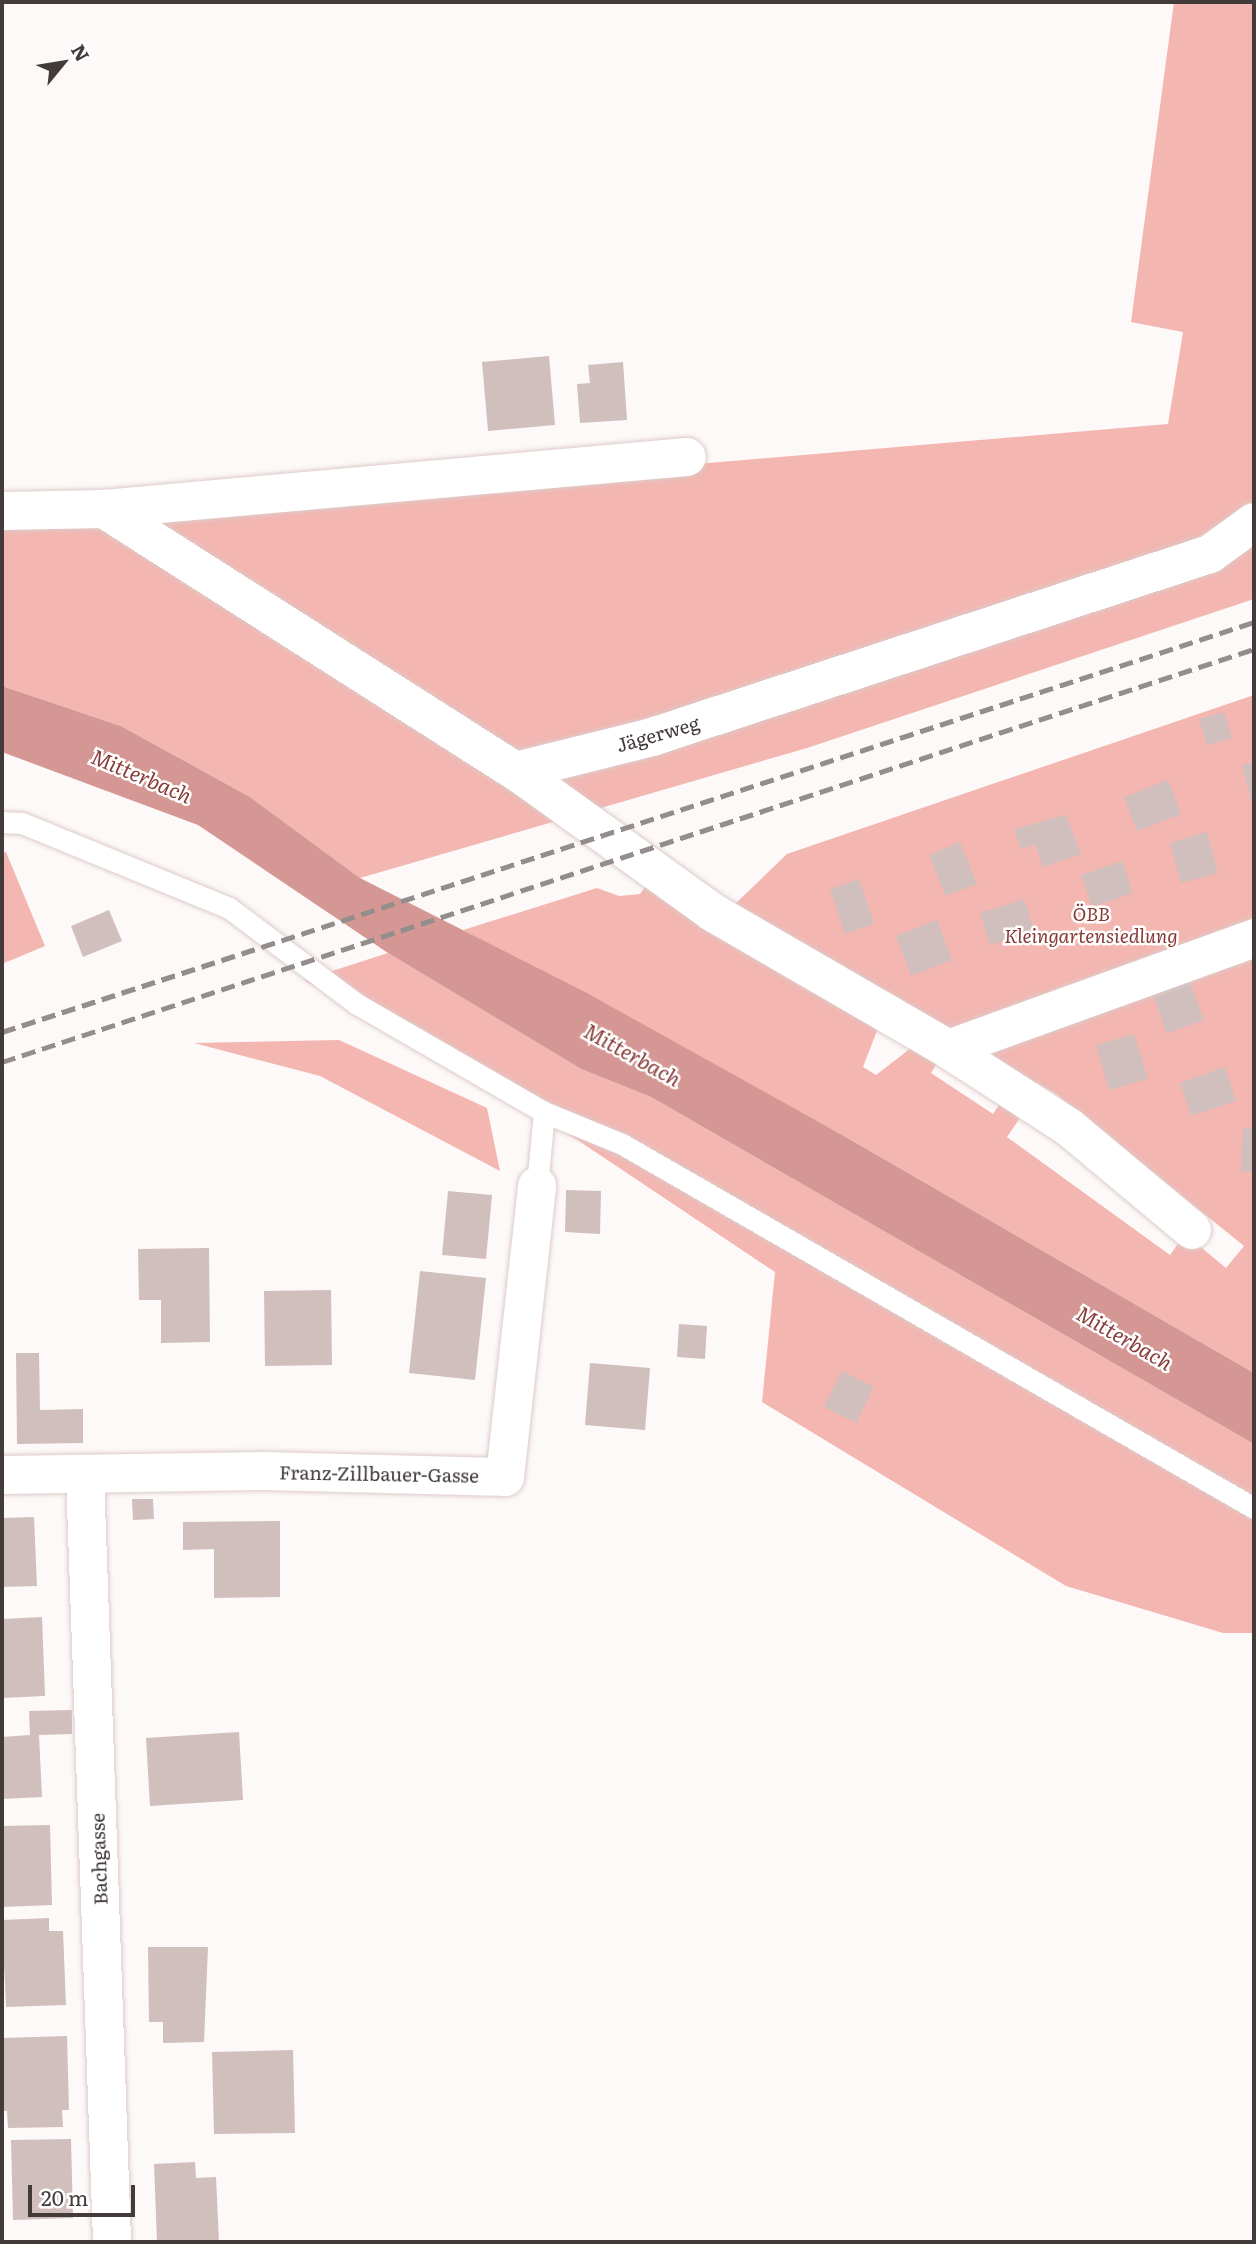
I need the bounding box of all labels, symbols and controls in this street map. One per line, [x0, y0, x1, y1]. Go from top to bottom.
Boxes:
north arrow [28, 28, 98, 98]
text: N [65, 39, 97, 66]
street label: Jägerweg [614, 711, 702, 757]
water label: Mitterbach [88, 743, 196, 807]
park label: ÖBB Kleingartensiedlung [1004, 903, 1178, 947]
water label: Mitterbach [580, 1017, 686, 1091]
water label: Mitterbach [1073, 1300, 1177, 1374]
street label: Franz-Zillbauer-Gasse [279, 1461, 479, 1487]
street label: Bachgasse [86, 1813, 112, 1905]
scale bar [32, 2170, 138, 2214]
text: 20 m [41, 2181, 88, 2212]

